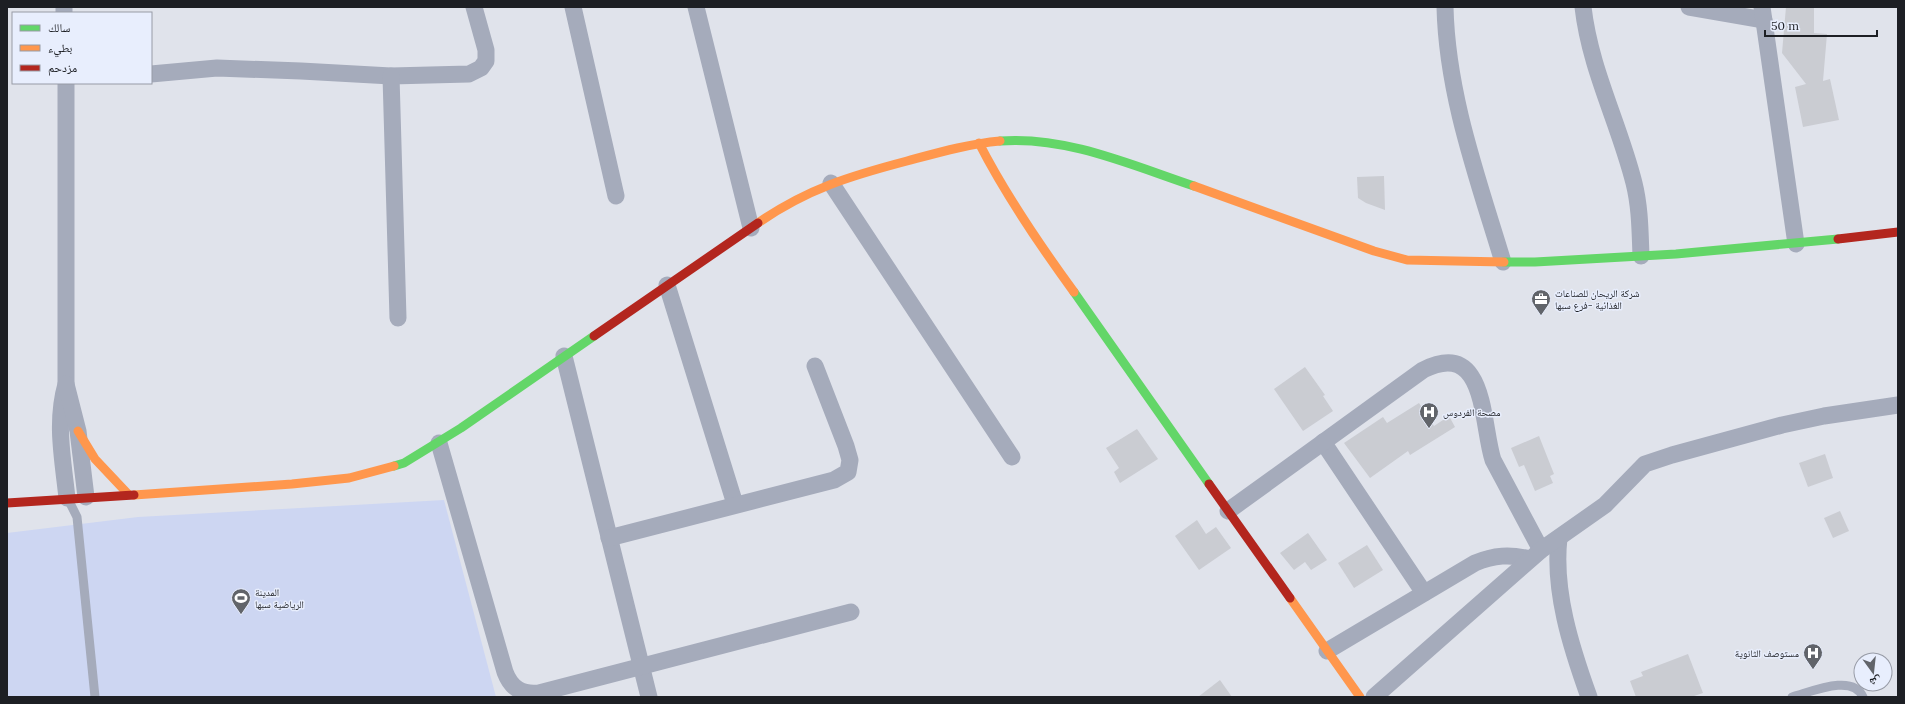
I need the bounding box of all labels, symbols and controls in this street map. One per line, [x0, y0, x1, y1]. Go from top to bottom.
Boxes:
legend [12, 12, 152, 84]
scale bar [1765, 12, 1877, 38]
text: 50 m [1771, 18, 1799, 33]
text: سالك [48, 20, 70, 35]
text: بطيء [48, 40, 72, 58]
text: مزدحم [48, 60, 77, 76]
place label: شركة الريحان للصناعات الغذائية -فرع سبها [1555, 287, 1640, 312]
office icon: شركة الريحان للصناعات الغذائية -فرع سبها [1530, 288, 1552, 316]
hospital icon: مصحة الفردوس [1418, 401, 1440, 429]
place label: مصحة الفردوس [1443, 406, 1501, 419]
place label: المدينة الرياضية سبها [255, 586, 304, 611]
sports icon: المدينة الرياضية سبها [230, 587, 252, 615]
hospital icon: مستوصف الثانوية [1802, 642, 1824, 670]
place label: مستوصف الثانوية [1735, 647, 1799, 660]
north arrow [1853, 652, 1893, 692]
text: ش [1868, 672, 1883, 690]

